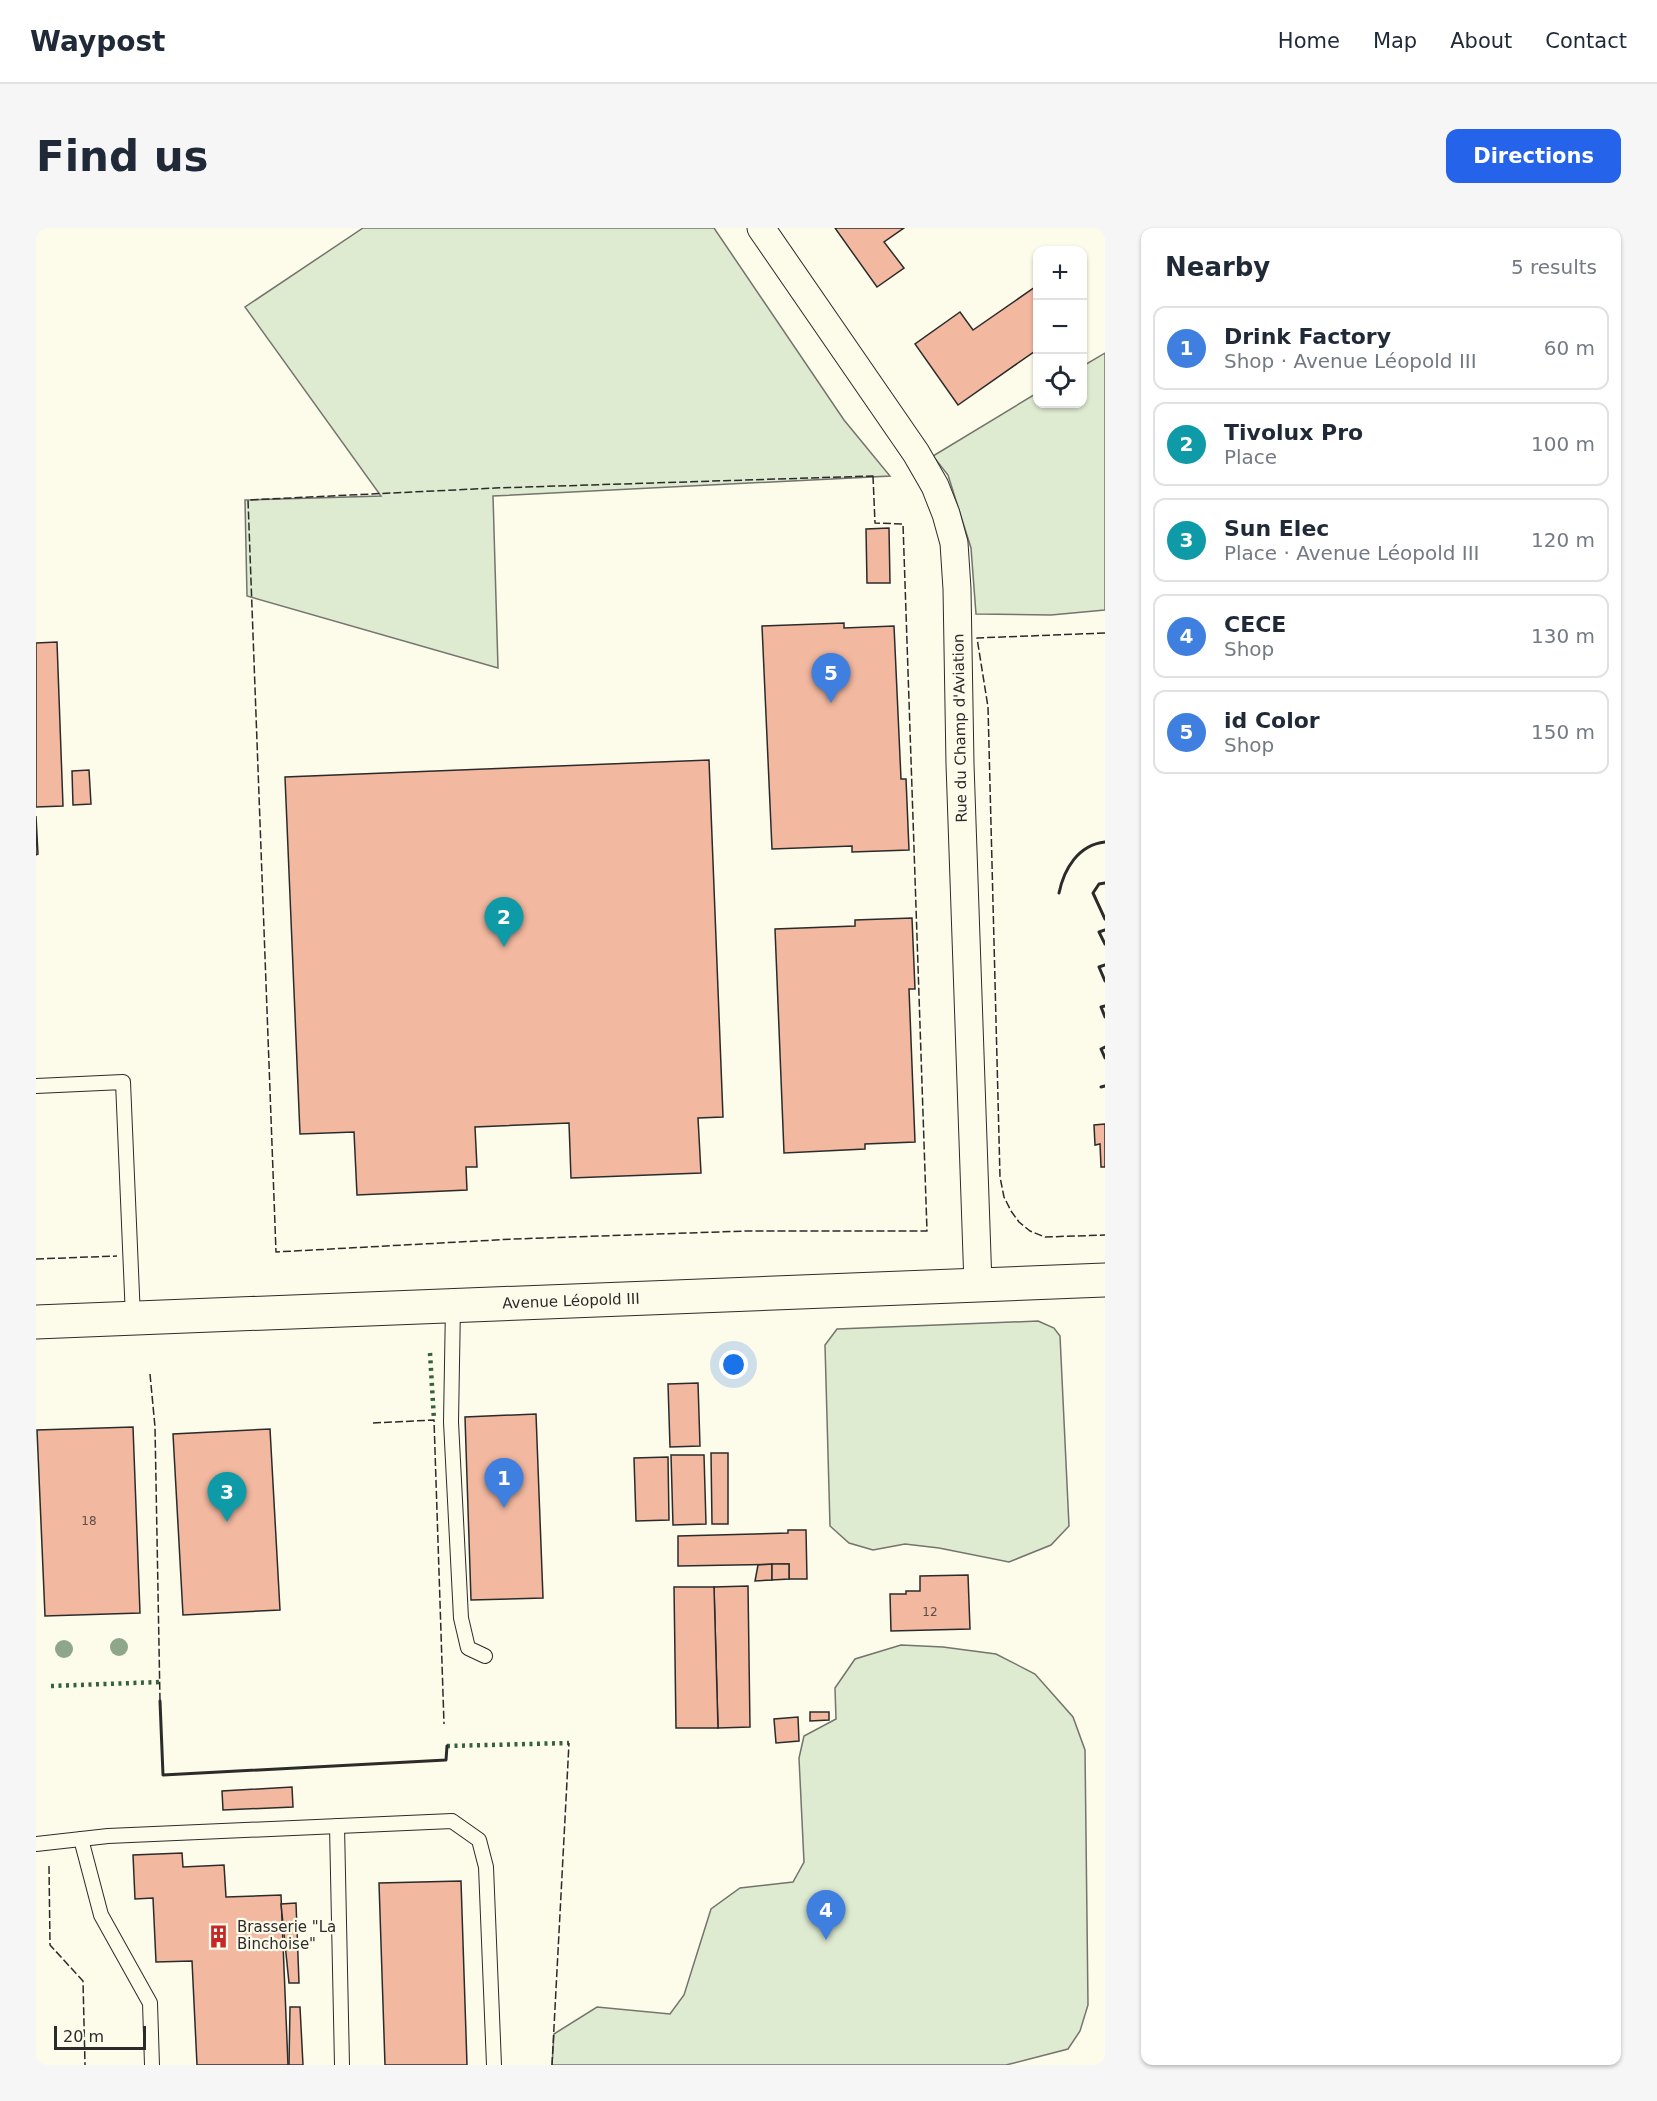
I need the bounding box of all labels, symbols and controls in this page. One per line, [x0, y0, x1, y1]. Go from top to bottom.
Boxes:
text: Waypost [30, 25, 166, 58]
text: Home [1278, 29, 1340, 53]
text: Map [1373, 29, 1417, 53]
text: About [1450, 29, 1512, 53]
text: Contact [1545, 29, 1627, 53]
button: Directions [1446, 129, 1621, 183]
text: Find us [36, 132, 209, 181]
map controls [1033, 246, 1087, 408]
button: + [1033, 246, 1087, 300]
text: Nearby [1165, 252, 1270, 282]
text: 5 results [1511, 255, 1597, 279]
button: − [1033, 300, 1087, 354]
text: Drink Factory [1224, 324, 1391, 349]
text: 1 [1180, 336, 1193, 360]
text: 60 m [1544, 336, 1595, 360]
text: Shop · Avenue Léopold III [1224, 349, 1477, 373]
button: locate [1033, 354, 1087, 408]
text: Tivolux Pro [1224, 420, 1363, 445]
text: 2 [1180, 432, 1193, 456]
text: 100 m [1531, 432, 1595, 456]
text: Place [1224, 445, 1277, 469]
text: Sun Elec [1224, 516, 1329, 541]
text: 3 [1180, 528, 1193, 552]
text: 120 m [1531, 528, 1595, 552]
text: Place · Avenue Léopold III [1224, 541, 1479, 565]
text: CECE [1224, 612, 1286, 637]
text: 4 [1180, 624, 1193, 648]
text: 130 m [1531, 624, 1595, 648]
street label: Rue du Champ d'Aviation [949, 633, 971, 823]
text: Shop [1224, 637, 1274, 661]
pin: 5 [812, 654, 850, 703]
text: id Color [1224, 708, 1320, 733]
text: 5 [1180, 720, 1193, 744]
text: 150 m [1531, 720, 1595, 744]
text: Shop [1224, 733, 1274, 757]
pin: 2 [484, 898, 524, 947]
street label: Avenue Léopold III [502, 1290, 640, 1312]
your location [719, 1350, 748, 1379]
pin: 1 [484, 1458, 524, 1508]
pin: 3 [208, 1472, 246, 1522]
house number: 18 [81, 1514, 97, 1528]
house number: 12 [922, 1605, 938, 1619]
pin: 4 [806, 1890, 846, 1940]
place label: Brasserie "La Binchoise" [237, 1918, 336, 1953]
building icon: Brasserie "La Binchoise" [206, 1923, 232, 1949]
scale bar [54, 2023, 146, 2050]
text: 20 m [63, 2027, 104, 2046]

